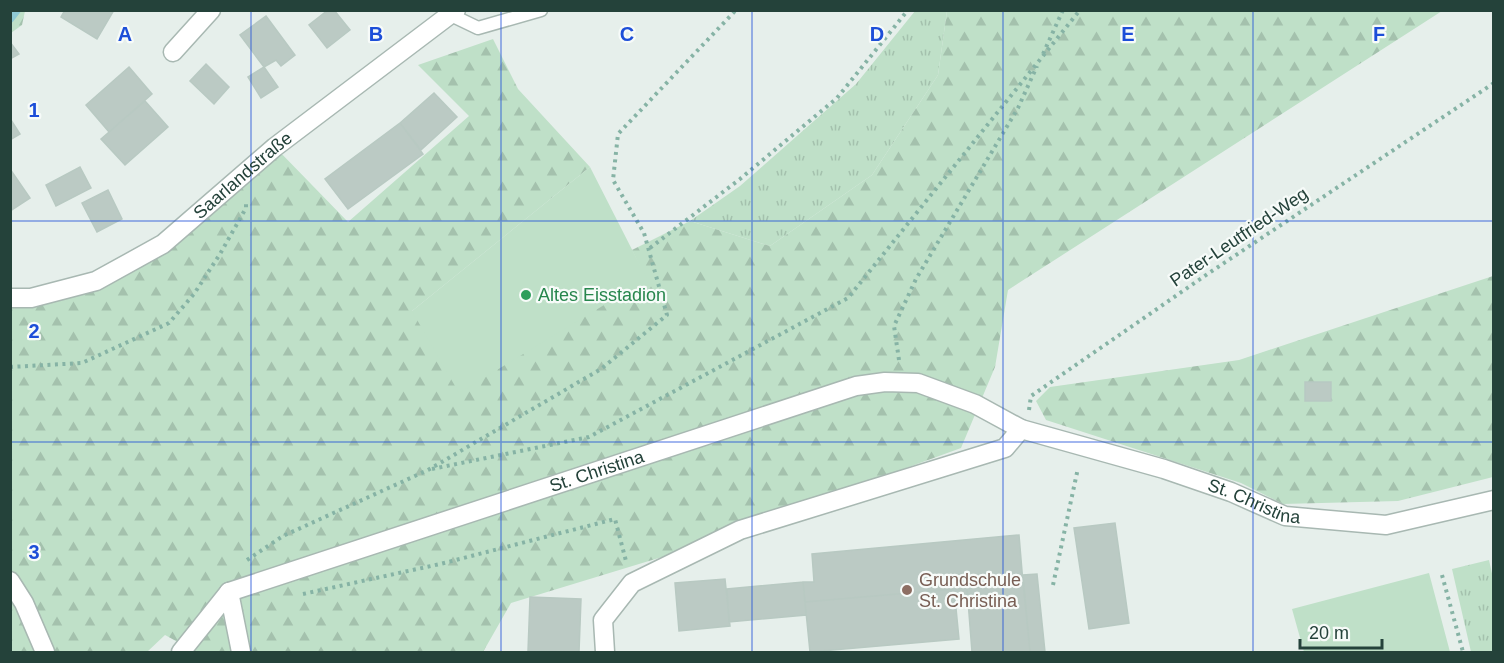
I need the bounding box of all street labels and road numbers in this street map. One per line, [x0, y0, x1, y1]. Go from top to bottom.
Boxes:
street label: Saarlandstraße [189, 128, 296, 223]
street label: Pater-Leutfried-Weg [1166, 183, 1312, 291]
street label: St. Christina [547, 446, 647, 496]
street label: St. Christina [1205, 475, 1302, 527]

